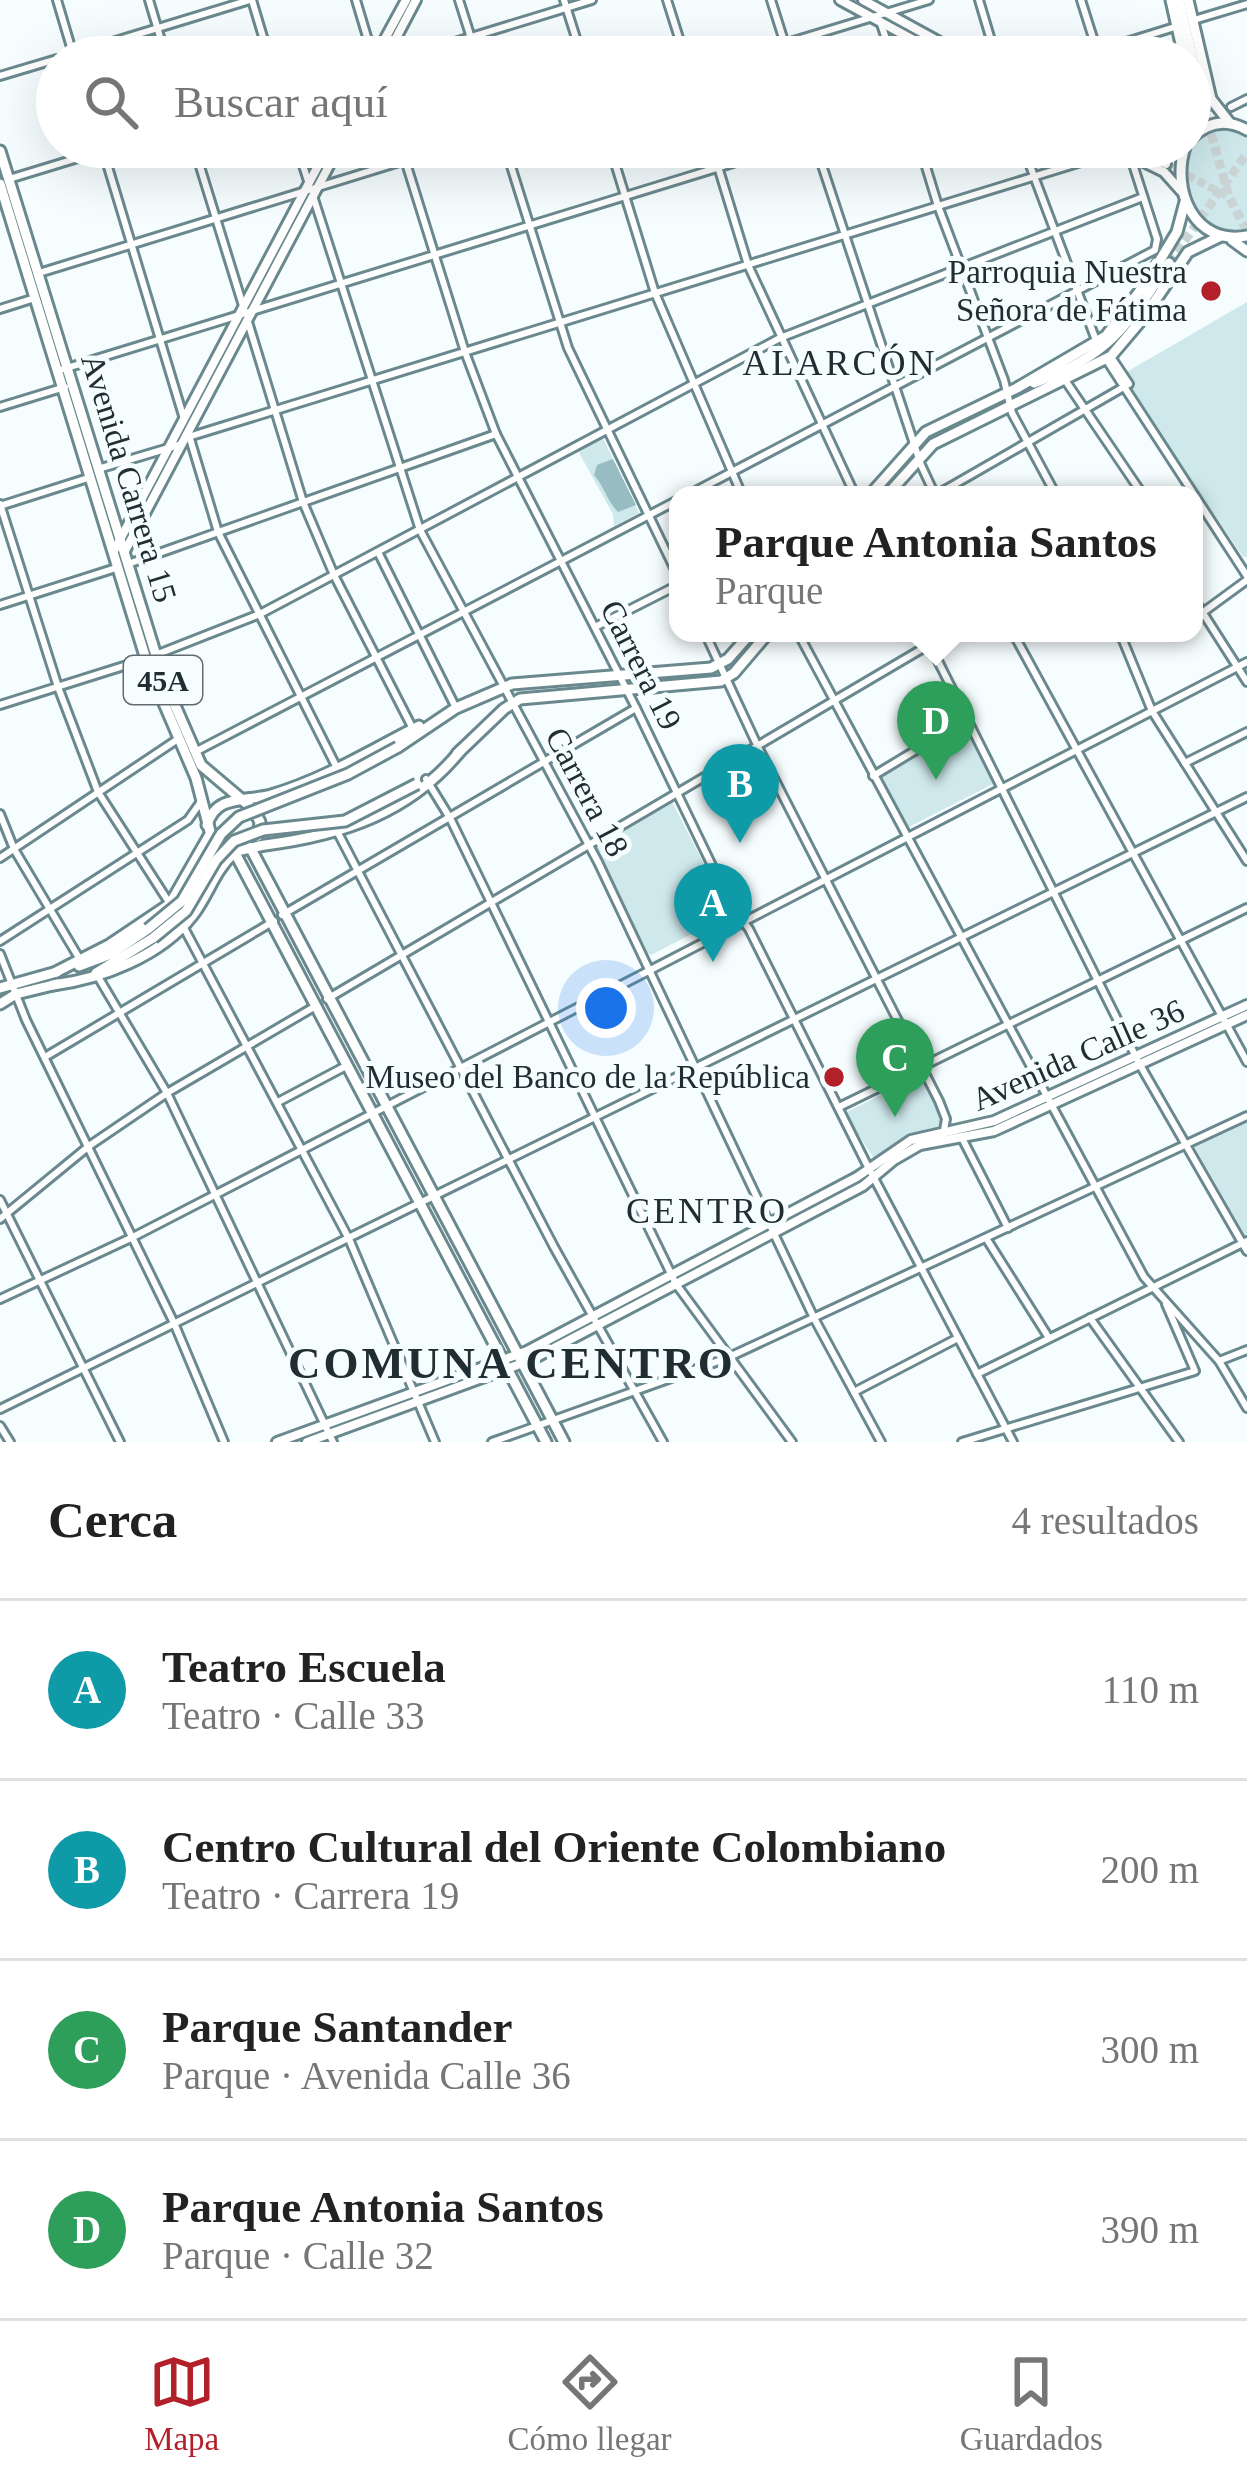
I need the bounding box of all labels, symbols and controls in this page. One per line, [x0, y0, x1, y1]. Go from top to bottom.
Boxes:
search box [36, 36, 1211, 168]
icon: search [78, 69, 144, 135]
text: Buscar aquí [174, 77, 388, 127]
place label: Parroquia Nuestra Señora de Fátima [948, 254, 1187, 328]
marker: Parroquia Nuestra Señora de Fátima [1198, 278, 1224, 304]
district label: ALARCÓN [742, 343, 938, 383]
street label: Avenida Carrera 15 [74, 349, 184, 607]
popup [669, 486, 1203, 642]
text: Parque Antonia Santos [715, 517, 1157, 567]
text: Parque [715, 569, 823, 612]
street label: Carrera 19 [593, 594, 689, 736]
road number: 45A [124, 656, 202, 704]
pin: D [897, 681, 975, 780]
street label: Carrera 18 [538, 722, 636, 862]
pin: B [701, 744, 779, 843]
pin: A [674, 863, 752, 962]
your location [576, 978, 636, 1038]
street label: Avenida Calle 36 [966, 992, 1190, 1118]
pin: C [856, 1018, 934, 1117]
place label: Museo del Banco de la República [366, 1059, 810, 1095]
marker: Museo del Banco de la República [821, 1064, 847, 1090]
district label: CENTRO [626, 1191, 788, 1231]
district label: COMUNA CENTRO [288, 1338, 736, 1388]
text: Cerca [48, 1492, 177, 1548]
text: 4 resultados [1012, 1499, 1199, 1542]
text: Teatro Escuela [162, 1642, 446, 1692]
text: A [73, 1668, 101, 1711]
text: 110 m [1102, 1668, 1199, 1711]
text: Teatro · Calle 33 [162, 1694, 425, 1737]
text: Centro Cultural del Oriente Colombiano [162, 1822, 946, 1872]
text: B [74, 1848, 100, 1891]
text: 200 m [1100, 1848, 1199, 1891]
text: Teatro · Carrera 19 [162, 1874, 459, 1917]
text: Parque Santander [162, 2002, 512, 2052]
text: C [73, 2028, 101, 2071]
text: 300 m [1100, 2028, 1199, 2071]
text: Parque · Avenida Calle 36 [162, 2054, 571, 2097]
text: Parque Antonia Santos [162, 2182, 604, 2232]
text: D [73, 2208, 101, 2251]
text: 390 m [1100, 2208, 1199, 2251]
text: Parque · Calle 32 [162, 2234, 434, 2277]
tab: Mapa [144, 2349, 219, 2458]
tab: Cómo llegar [508, 2349, 672, 2458]
tab: Guardados [960, 2349, 1103, 2458]

